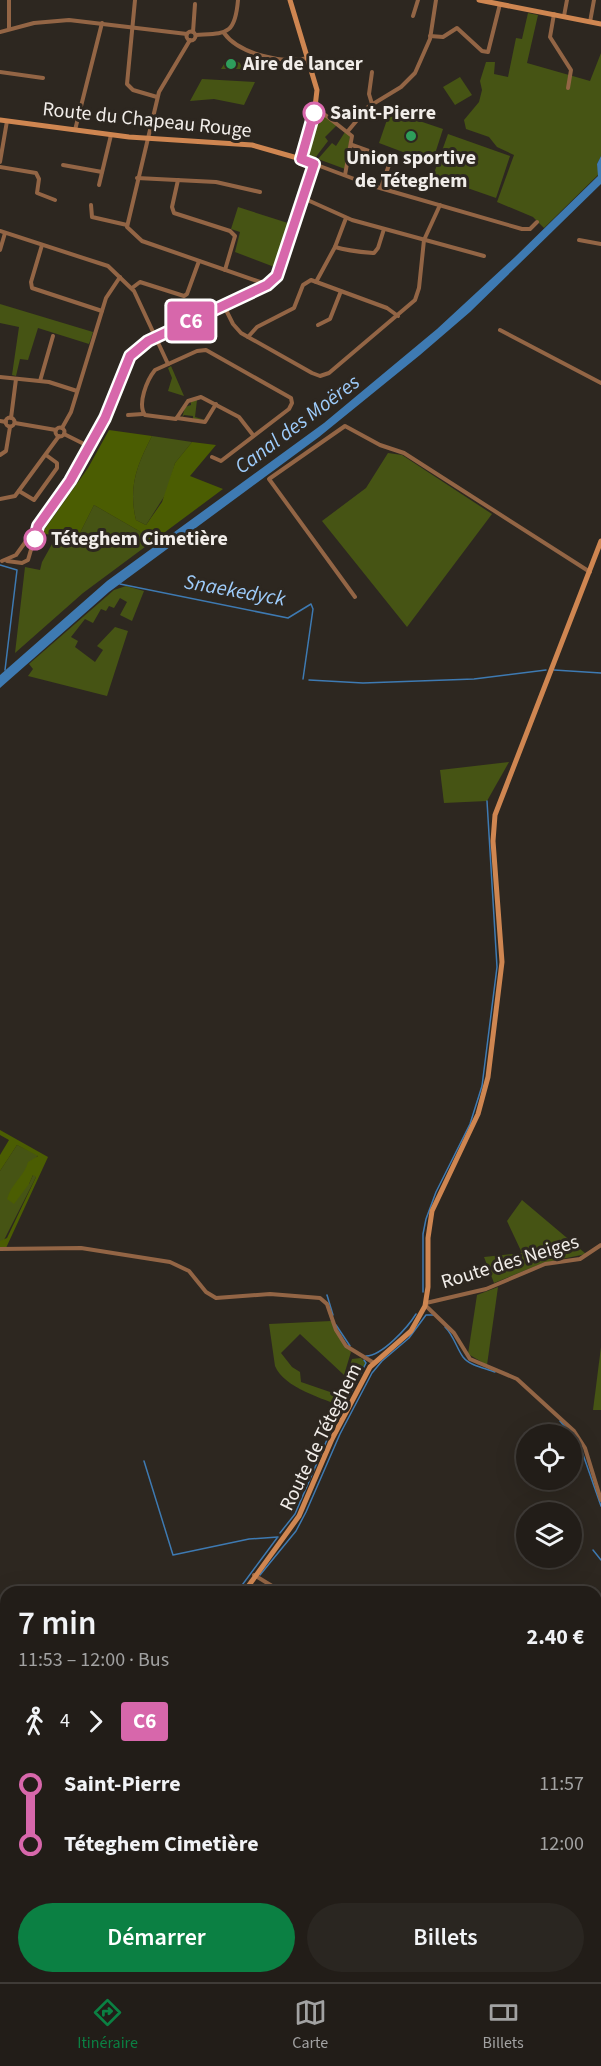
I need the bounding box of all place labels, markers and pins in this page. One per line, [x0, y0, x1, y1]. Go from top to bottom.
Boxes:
place label: Aire de lancer [242, 50, 363, 78]
marker: Aire de lancer [224, 57, 238, 71]
place label: Saint-Pierre [330, 99, 436, 127]
marker: Saint-Pierre [303, 102, 325, 124]
marker: Union sportive de Téteghem [404, 129, 418, 143]
place label: Union sportive de Téteghem [346, 144, 476, 195]
place label: Téteghem Cimetière [51, 525, 228, 553]
marker: Téteghem Cimetière [24, 528, 46, 550]

